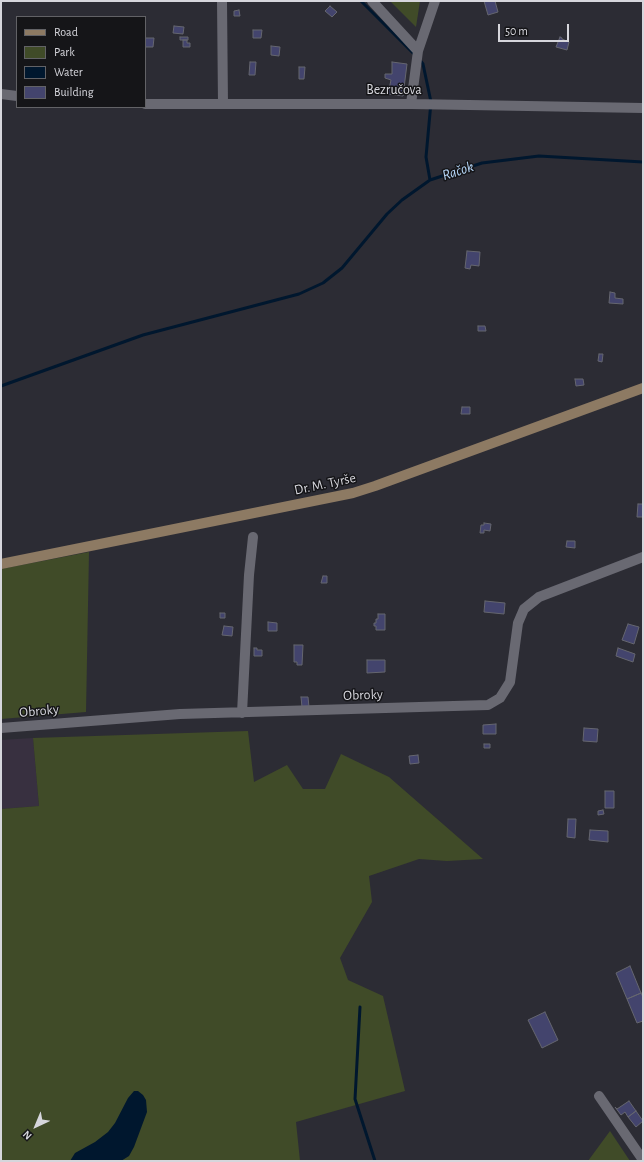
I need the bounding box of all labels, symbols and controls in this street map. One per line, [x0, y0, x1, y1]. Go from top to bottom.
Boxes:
legend [16, 16, 146, 108]
scale bar [500, 16, 571, 42]
text: 50 m [505, 25, 528, 37]
text: Road [54, 26, 78, 38]
text: Park [54, 46, 75, 58]
text: Water [54, 66, 83, 78]
street label: Bezručova [366, 82, 422, 98]
text: Building [54, 86, 94, 98]
water label: Račok [440, 157, 476, 185]
street label: Dr. M. Tyrše [293, 469, 357, 499]
street label: Obroky [343, 686, 383, 704]
street label: Obroky [18, 701, 60, 721]
north arrow [16, 1106, 56, 1146]
text: N [21, 1128, 34, 1142]

